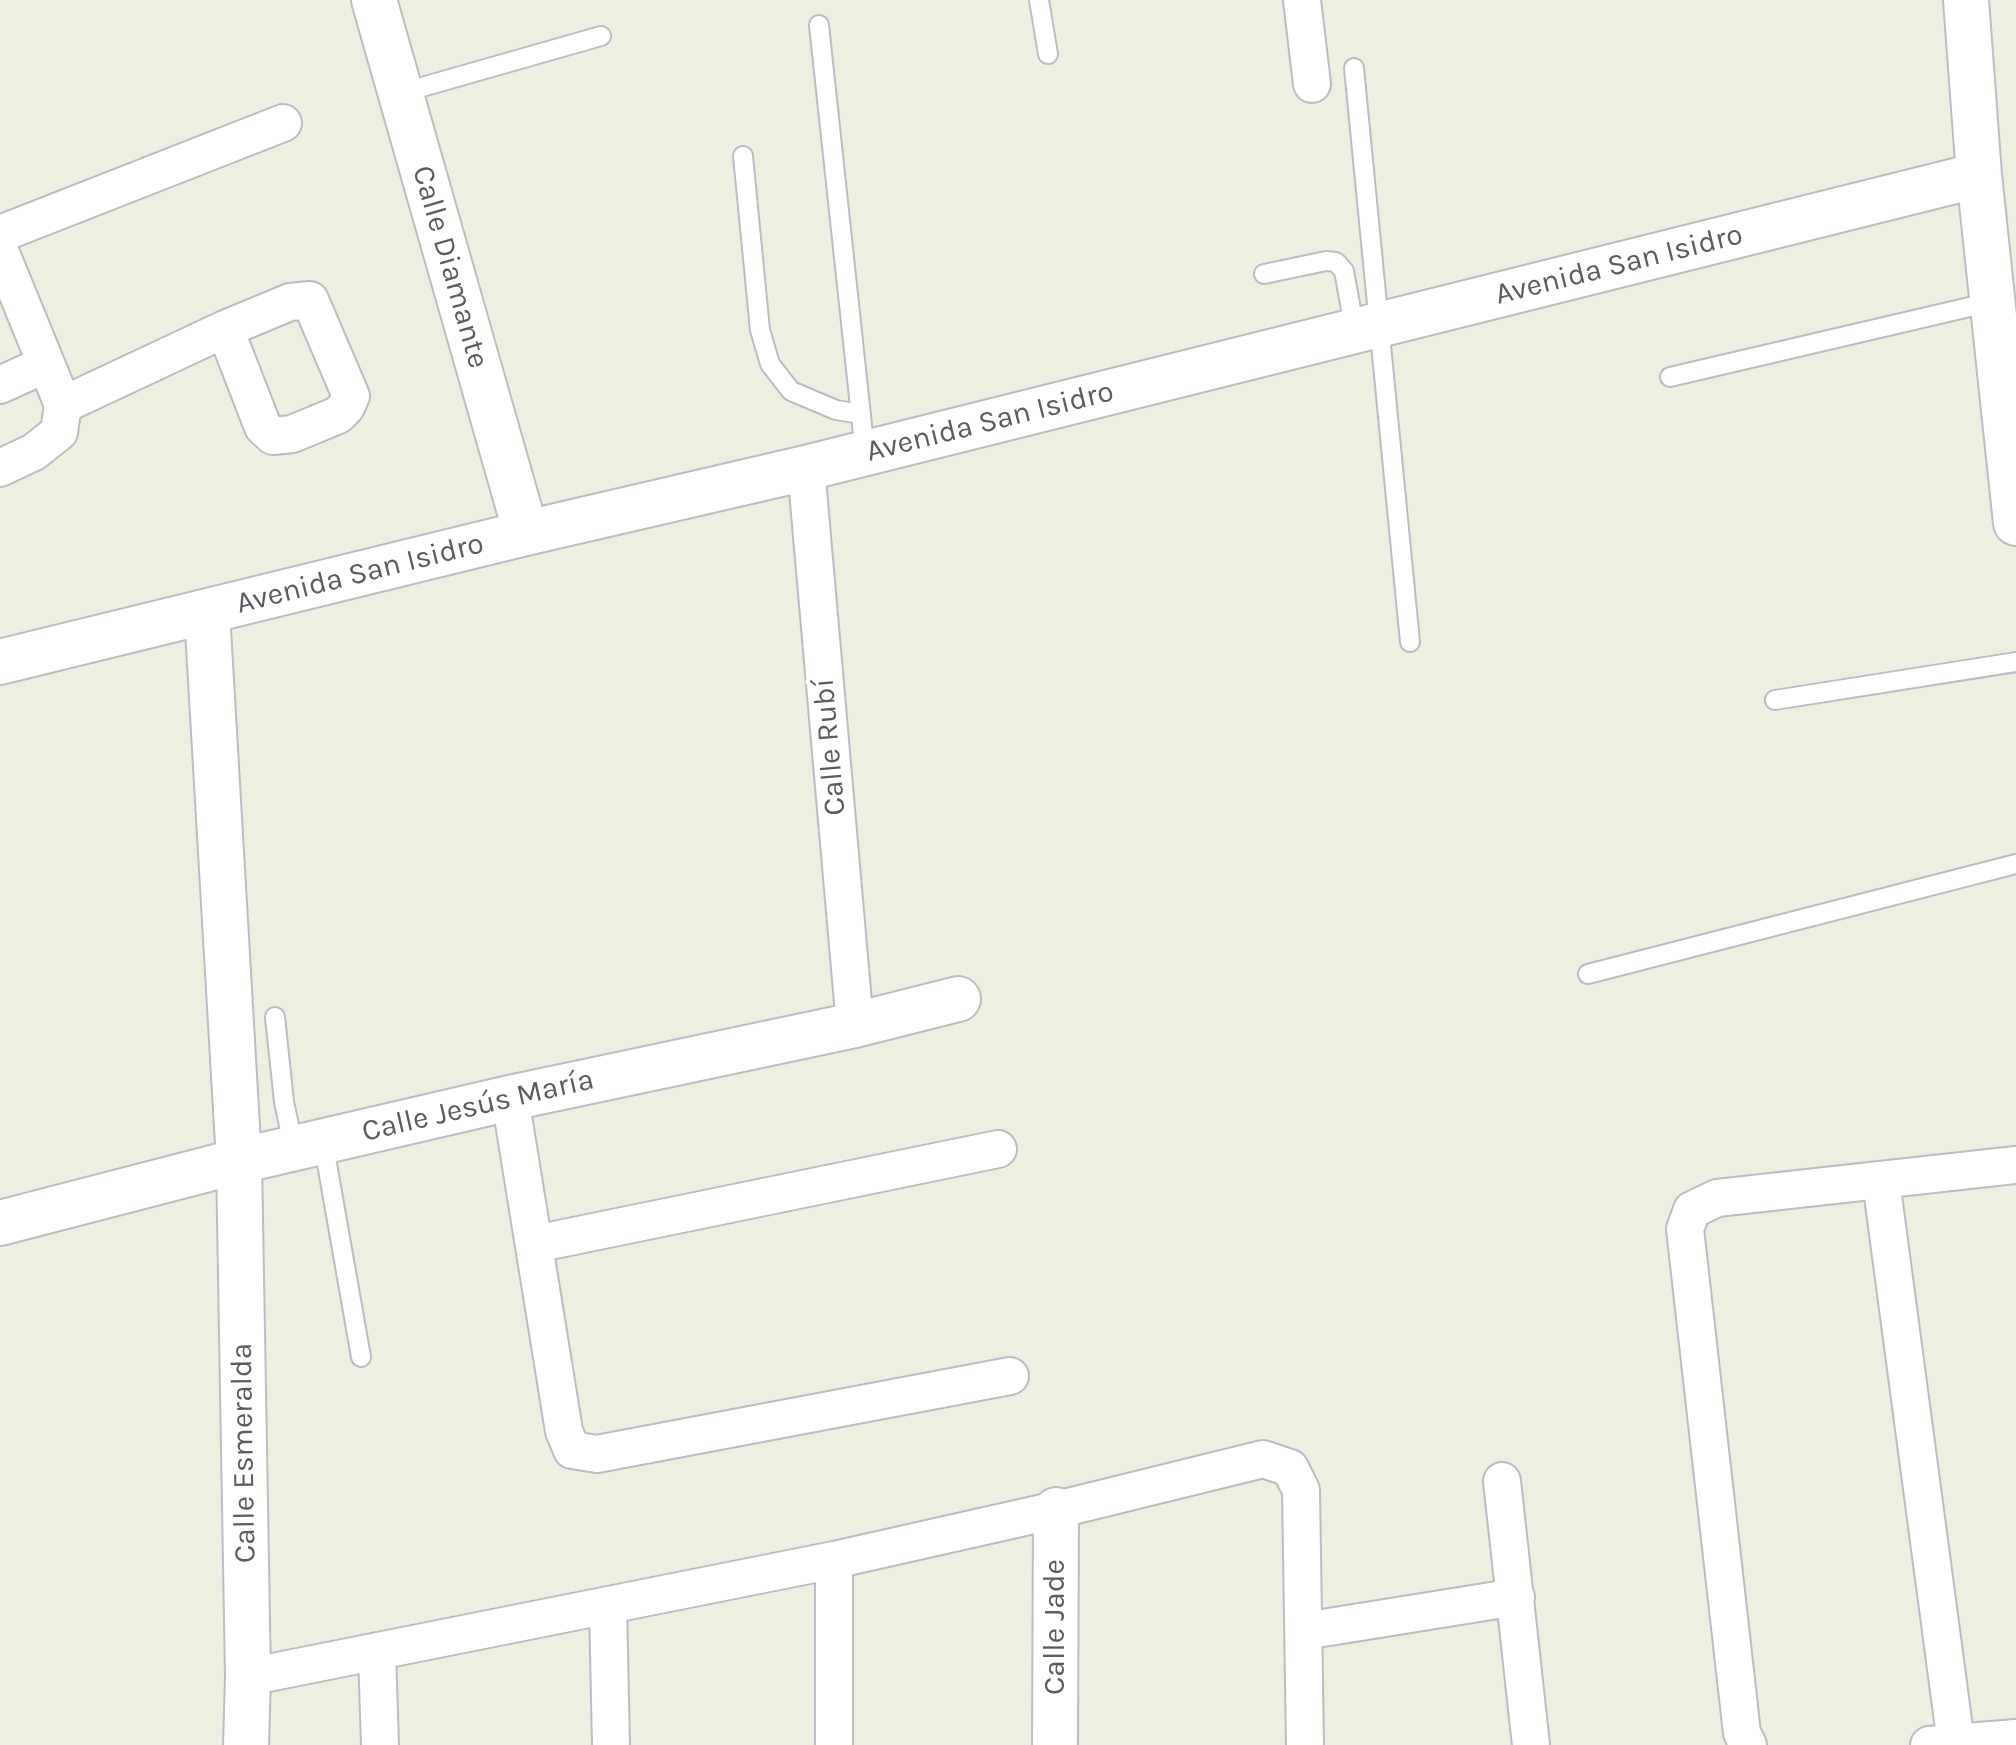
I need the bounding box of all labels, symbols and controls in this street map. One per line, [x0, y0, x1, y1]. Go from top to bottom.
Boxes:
street label: Calle Diamante [404, 162, 496, 372]
street label: Avenida San Isidro [1492, 217, 1746, 313]
street label: Avenida San Isidro [863, 374, 1117, 470]
street label: Avenida San Isidro [233, 526, 487, 622]
street label: Calle Rubí [806, 677, 854, 817]
street label: Calle Jesús María [359, 1062, 597, 1150]
street label: Calle Esmeralda [224, 1343, 264, 1563]
street label: Calle Jade [1037, 1559, 1073, 1695]

